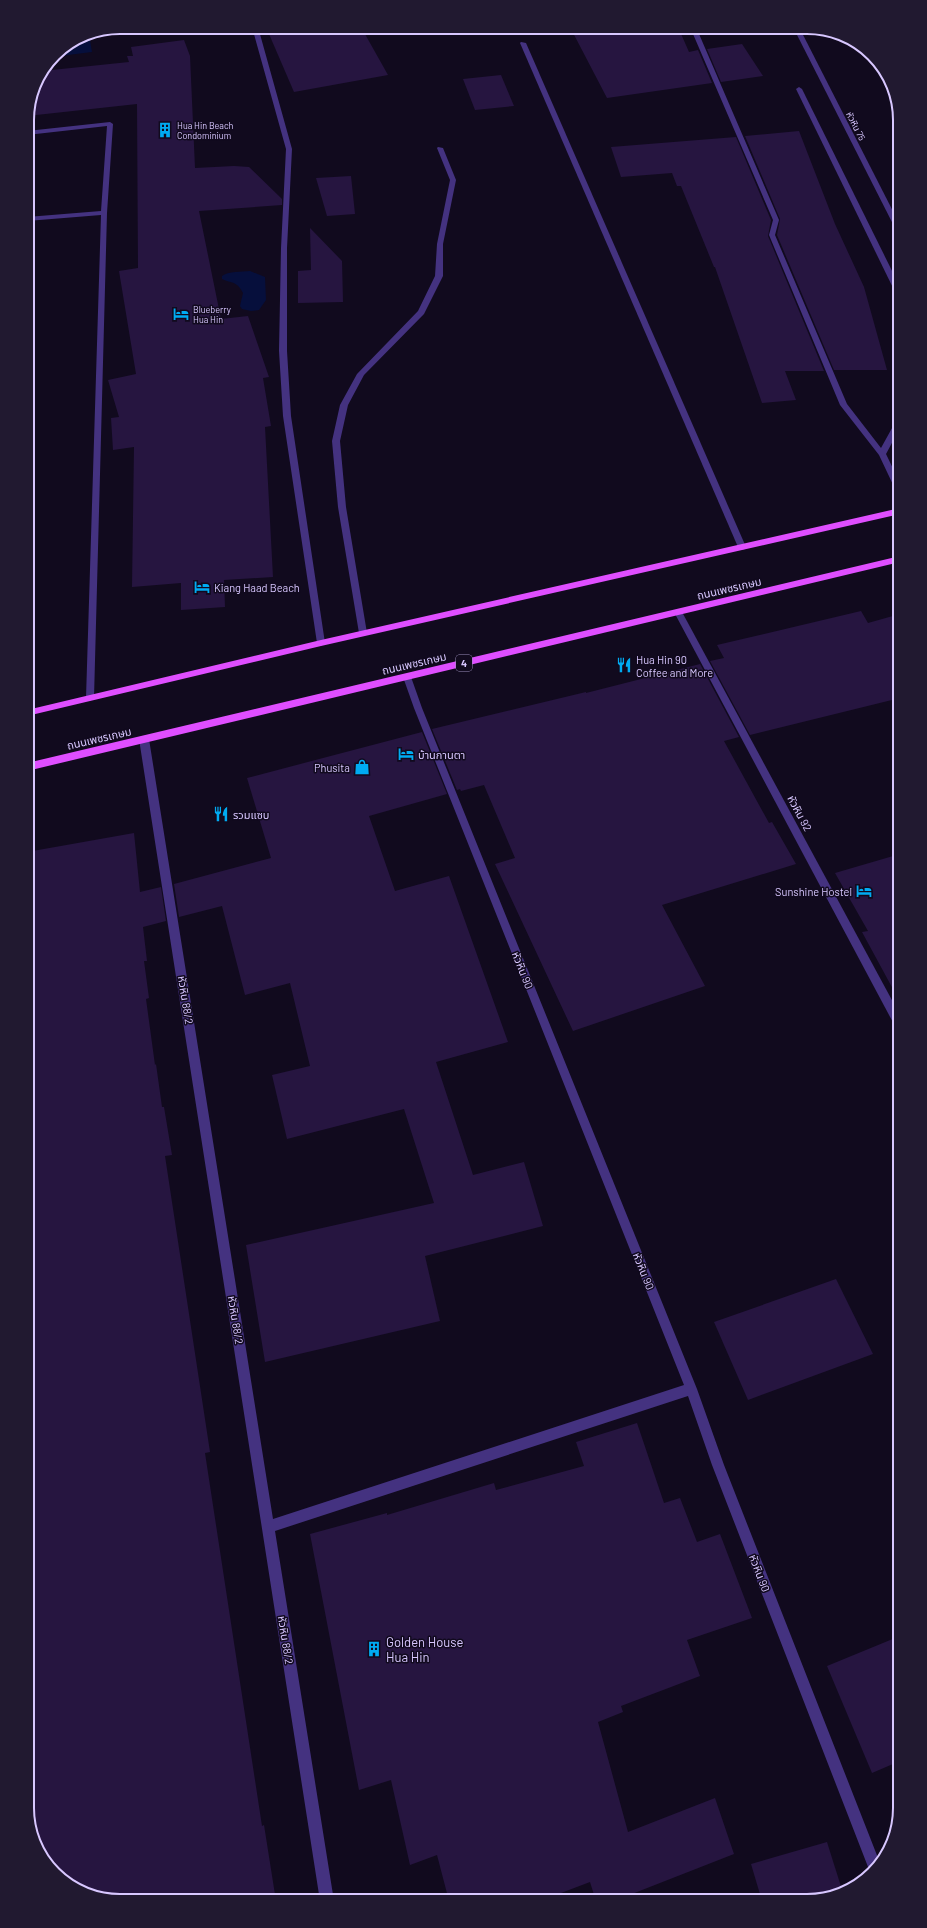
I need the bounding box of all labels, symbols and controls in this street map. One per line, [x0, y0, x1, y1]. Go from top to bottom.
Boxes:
street label: หัวหิน 75 [844, 110, 868, 143]
place label: Hua Hin Beach Condominium [177, 120, 234, 141]
building icon: Hua Hin Beach Condominium [156, 121, 174, 139]
place label: Blueberry Hua Hin [193, 304, 231, 325]
hotel icon: Blueberry Hua Hin [172, 305, 190, 323]
street label: ถนนเพชรเกษม [695, 574, 763, 602]
hotel icon: Kiang Haad Beach [193, 578, 211, 596]
place label: Kiang Haad Beach [214, 581, 300, 594]
street label: ถนนเพชรเกษม [380, 649, 448, 677]
place label: Hua Hin 90 Coffee and More [636, 653, 713, 679]
road number: 4 [456, 655, 472, 671]
restaurant icon: Hua Hin 90 Coffee and More [615, 656, 633, 674]
street label: ถนนเพชรเกษม [65, 724, 133, 752]
hotel icon: บ้านกานตา [397, 745, 415, 763]
place label: บ้านกานตา [418, 748, 465, 761]
shop icon: Phusita [353, 758, 371, 776]
place label: Phusita [314, 761, 350, 774]
street label: หัวหิน 92 [785, 793, 815, 833]
restaurant icon: รวมแซบ [212, 805, 230, 823]
place label: รวมแซบ [233, 808, 269, 821]
hotel icon: Sunshine Hostel [855, 882, 873, 900]
place label: Sunshine Hostel [775, 885, 852, 898]
street label: หัวหิน 90 [510, 949, 536, 991]
street label: หัวหิน 88/2 [176, 975, 196, 1025]
street label: หัวหิน 90 [631, 1250, 657, 1292]
street label: หัวหิน 88/2 [226, 1295, 246, 1345]
street label: หัวหิน 90 [747, 1552, 773, 1594]
street label: หัวหิน 88/2 [276, 1615, 296, 1665]
place label: Golden House Hua Hin [386, 1634, 463, 1665]
building icon: Golden House Hua Hin [365, 1640, 383, 1658]

